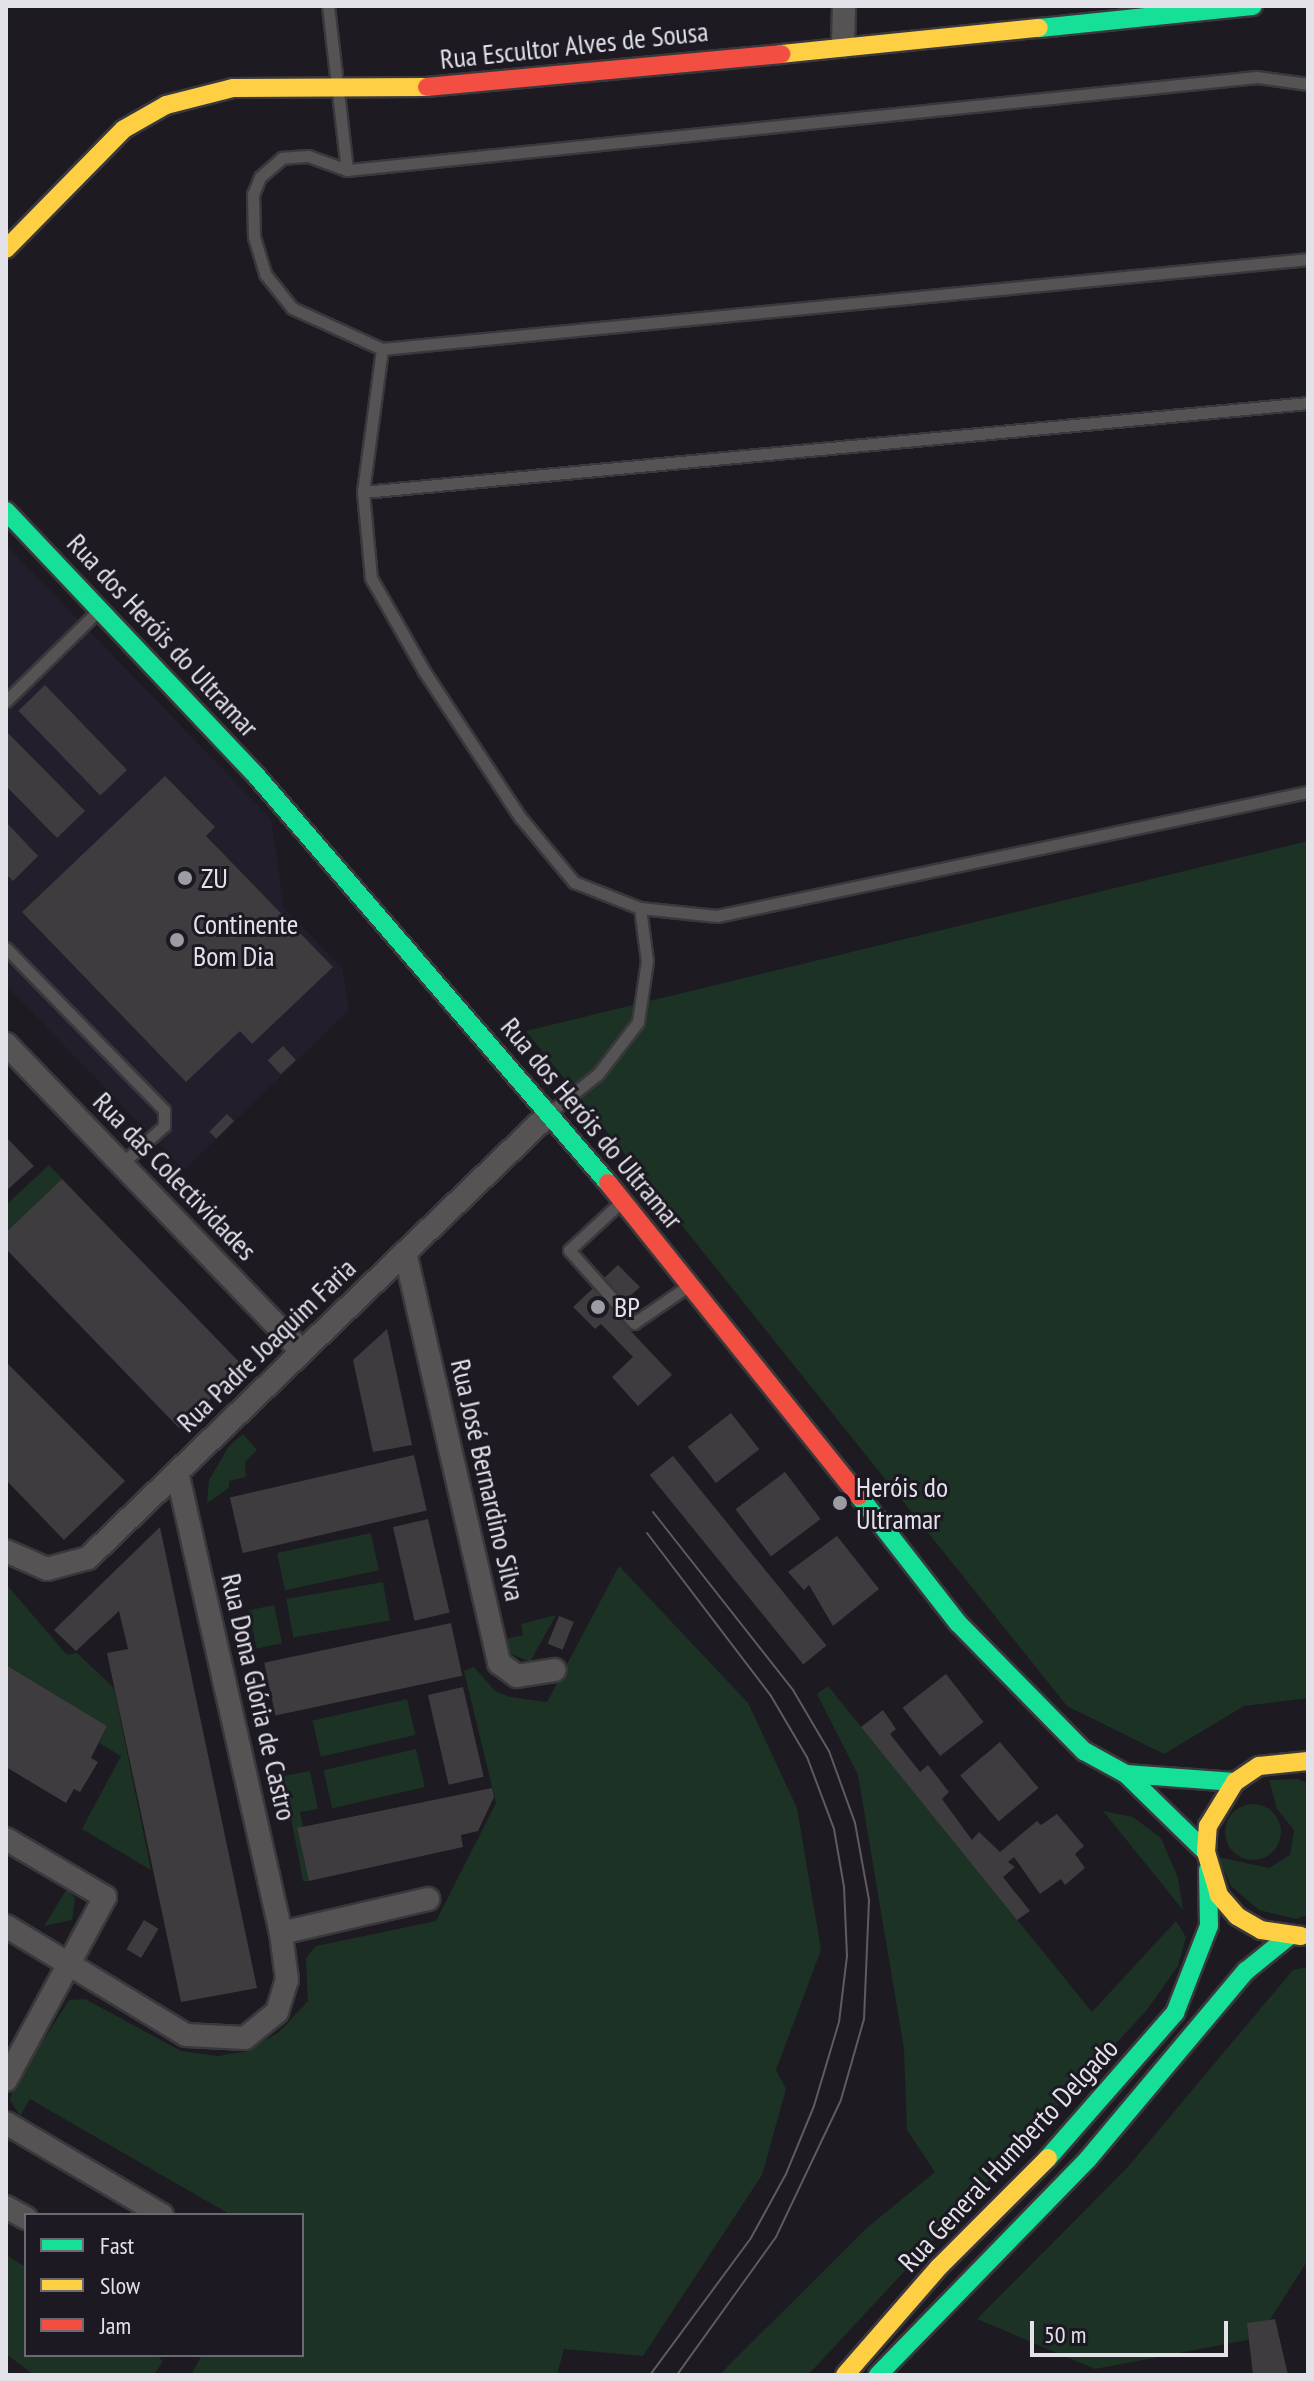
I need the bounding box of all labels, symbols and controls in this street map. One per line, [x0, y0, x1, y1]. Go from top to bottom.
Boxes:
street label: Rua Escultor Alves de Sousa [438, 14, 710, 76]
street label: Rua dos Heróis do Ultramar [60, 527, 266, 743]
place label: ZU [201, 861, 228, 895]
marker: ZU [176, 869, 194, 887]
place label: Continente Bom Dia [193, 907, 298, 973]
marker: Continente Bom Dia [168, 931, 186, 949]
street label: Rua dos Heróis do Ultramar [494, 1011, 690, 1235]
street label: Rua das Colectividades [86, 1085, 264, 1267]
street label: Rua Padre Joaquim Faria [170, 1251, 362, 1439]
place label: BP [614, 1290, 640, 1324]
marker: BP [589, 1298, 607, 1316]
street label: Rua José Bernardino Silva [444, 1356, 532, 1604]
place label: Heróis do Ultramar [856, 1470, 948, 1536]
marker: Heróis do Ultramar [831, 1494, 849, 1512]
street label: Rua Dona Glória de Castro [214, 1570, 304, 1824]
street label: Rua General Humberto Delgado [891, 2031, 1125, 2279]
legend [24, 2213, 304, 2357]
text: Fast [100, 2230, 134, 2261]
text: Slow [100, 2270, 140, 2301]
scale bar [1034, 2305, 1232, 2355]
text: Jam [100, 2310, 131, 2341]
text: 50 m [1044, 2319, 1086, 2350]

